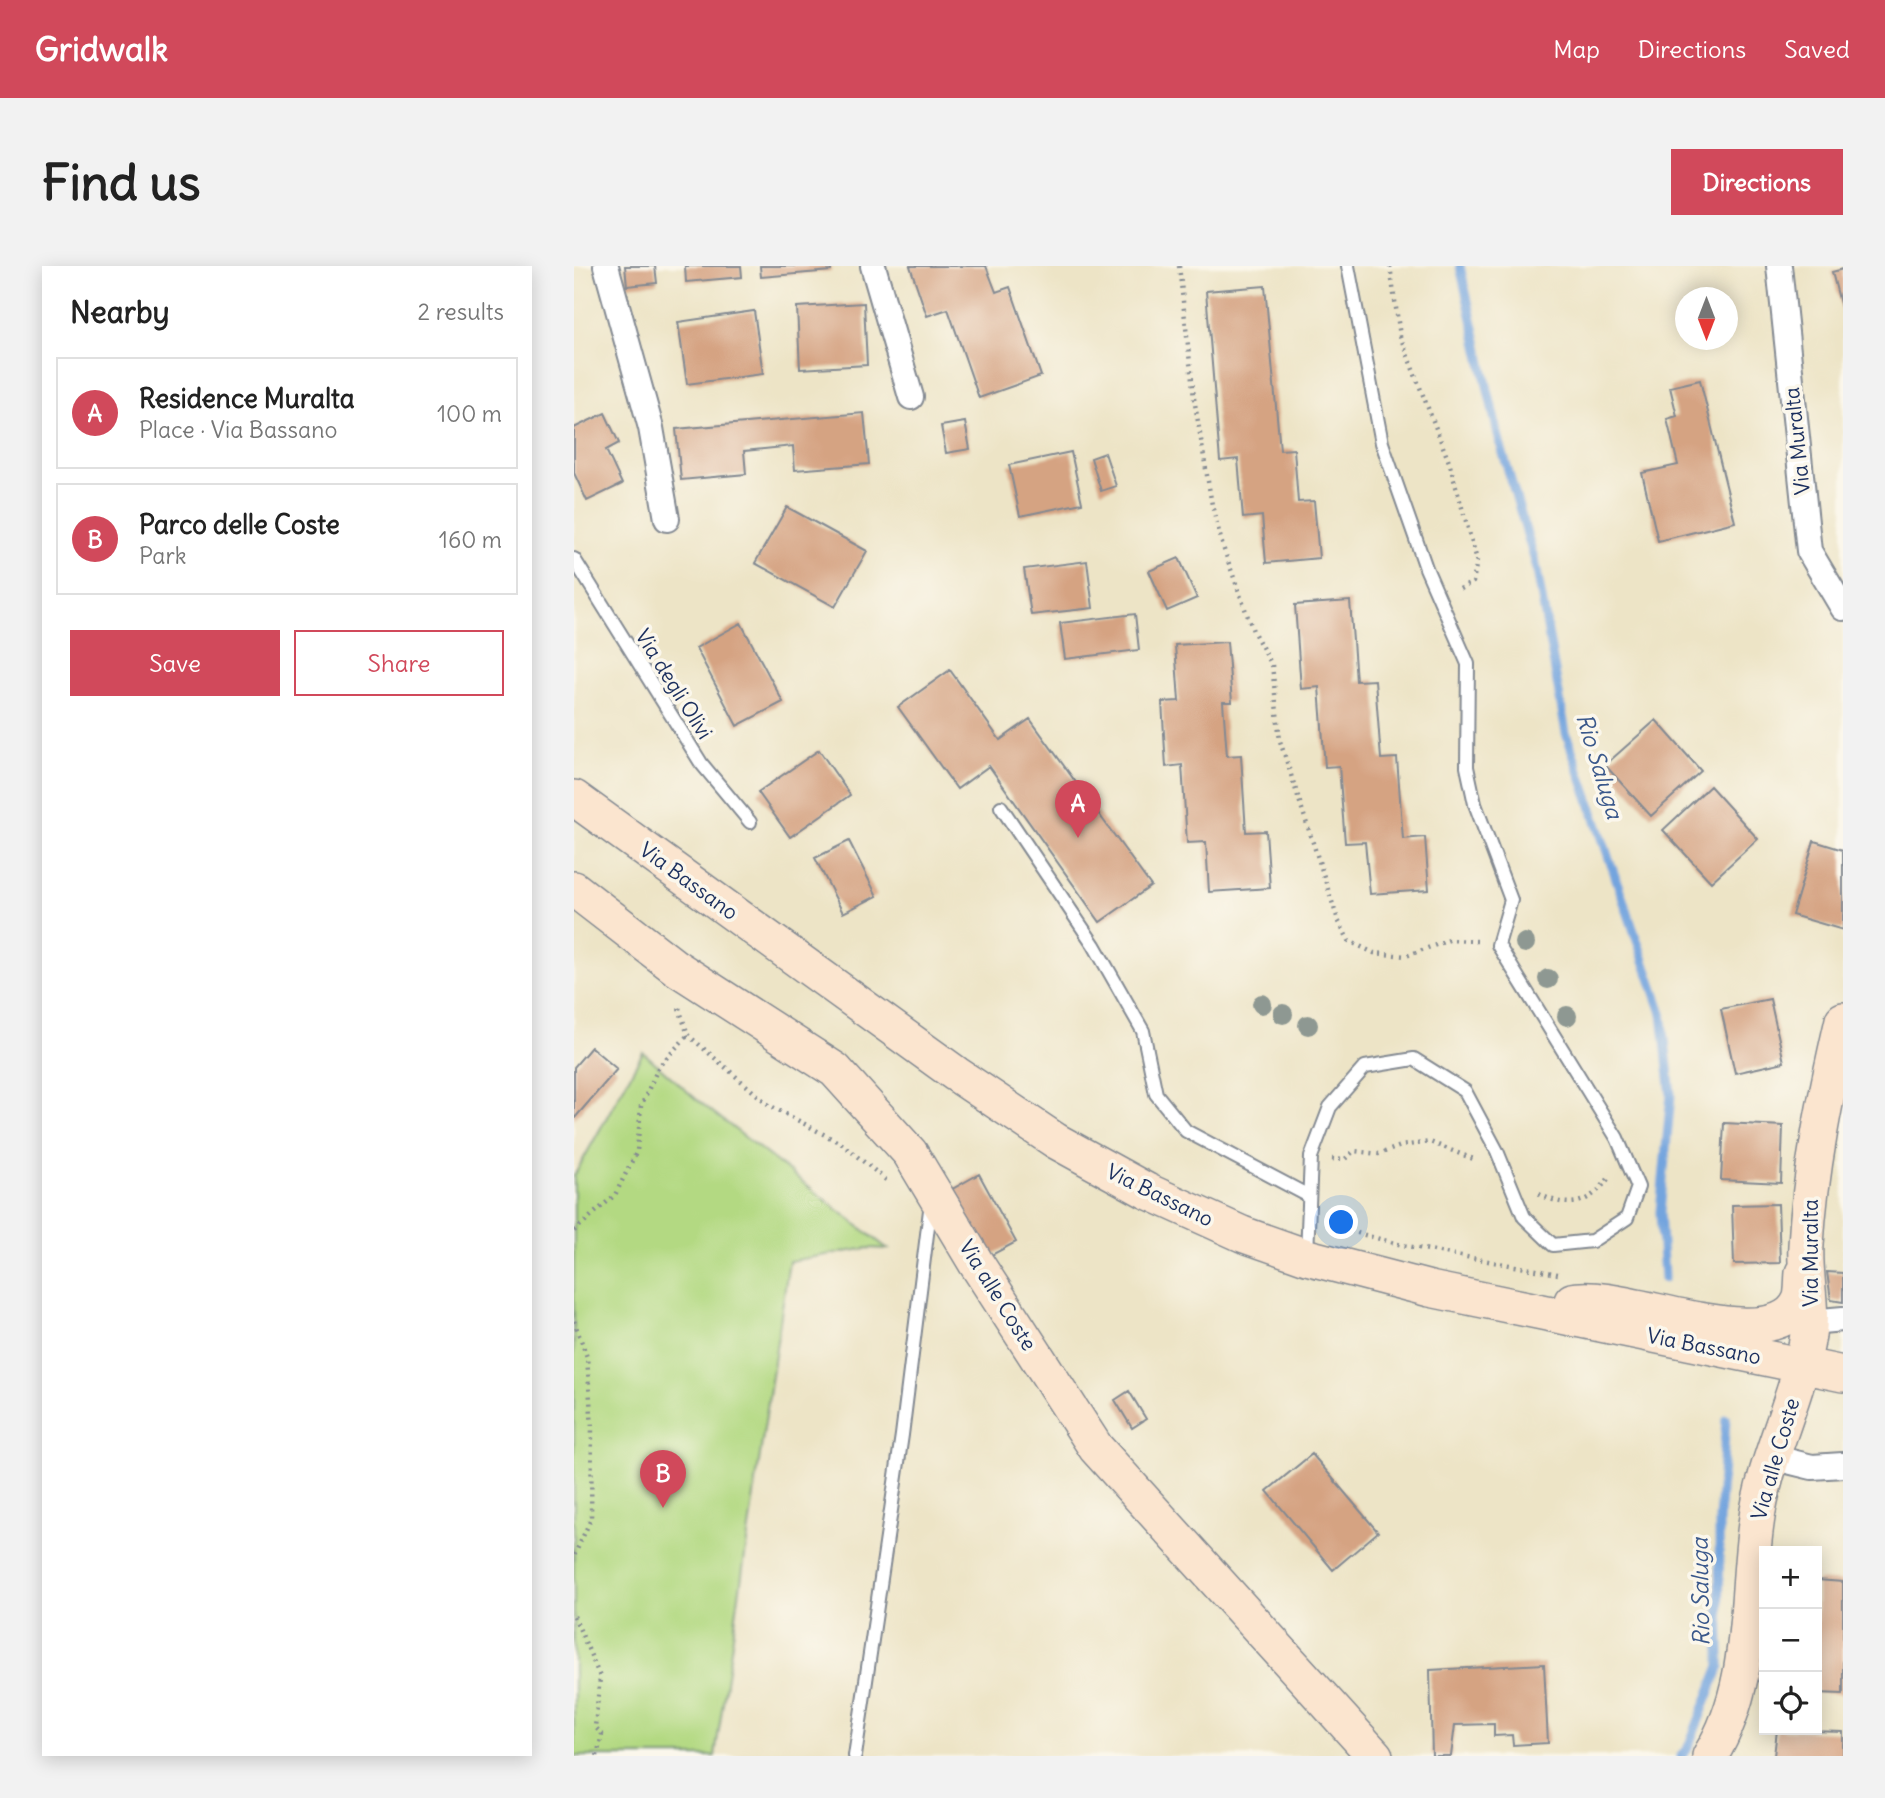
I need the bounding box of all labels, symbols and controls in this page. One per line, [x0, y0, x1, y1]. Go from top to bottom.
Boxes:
text: Gridwalk [35, 28, 168, 70]
text: Map [1553, 34, 1600, 64]
text: Directions [1638, 34, 1746, 64]
text: Saved [1784, 34, 1850, 64]
button: Directions [1671, 149, 1843, 215]
text: Find us [42, 152, 200, 213]
north arrow [1675, 287, 1738, 350]
text: Nearby [70, 293, 170, 331]
text: 2 results [418, 297, 504, 326]
text: Residence Muralta [139, 382, 355, 415]
street label: Via Muralta [1778, 386, 1816, 496]
text: A [88, 399, 102, 428]
text: 100 m [437, 399, 502, 428]
text: Place · Via Bassano [139, 415, 337, 444]
text: Parco delle Coste [139, 508, 340, 541]
text: B [87, 525, 103, 554]
text: 160 m [439, 525, 502, 554]
text: Park [139, 541, 187, 570]
street label: Via degli Olivi [629, 624, 719, 744]
button: Save [70, 630, 280, 696]
button: Share [294, 630, 504, 696]
water label: Rio Saluga [1570, 710, 1630, 824]
pin: A [1055, 780, 1101, 838]
street label: Via Bassano [634, 836, 744, 926]
street label: Via Bassano [1102, 1158, 1218, 1232]
street label: Via Muralta [1797, 1199, 1824, 1307]
your location [1324, 1205, 1358, 1239]
street label: Via alle Coste [953, 1235, 1043, 1355]
street label: Via Bassano [1645, 1322, 1763, 1370]
street label: Via alle Coste [1745, 1395, 1805, 1523]
pin: B [640, 1450, 686, 1508]
water label: Rio Saluga [1685, 1536, 1715, 1647]
map controls [1759, 1546, 1822, 1735]
button: + [1759, 1546, 1822, 1609]
button: − [1759, 1609, 1822, 1672]
button: locate [1759, 1672, 1822, 1735]

